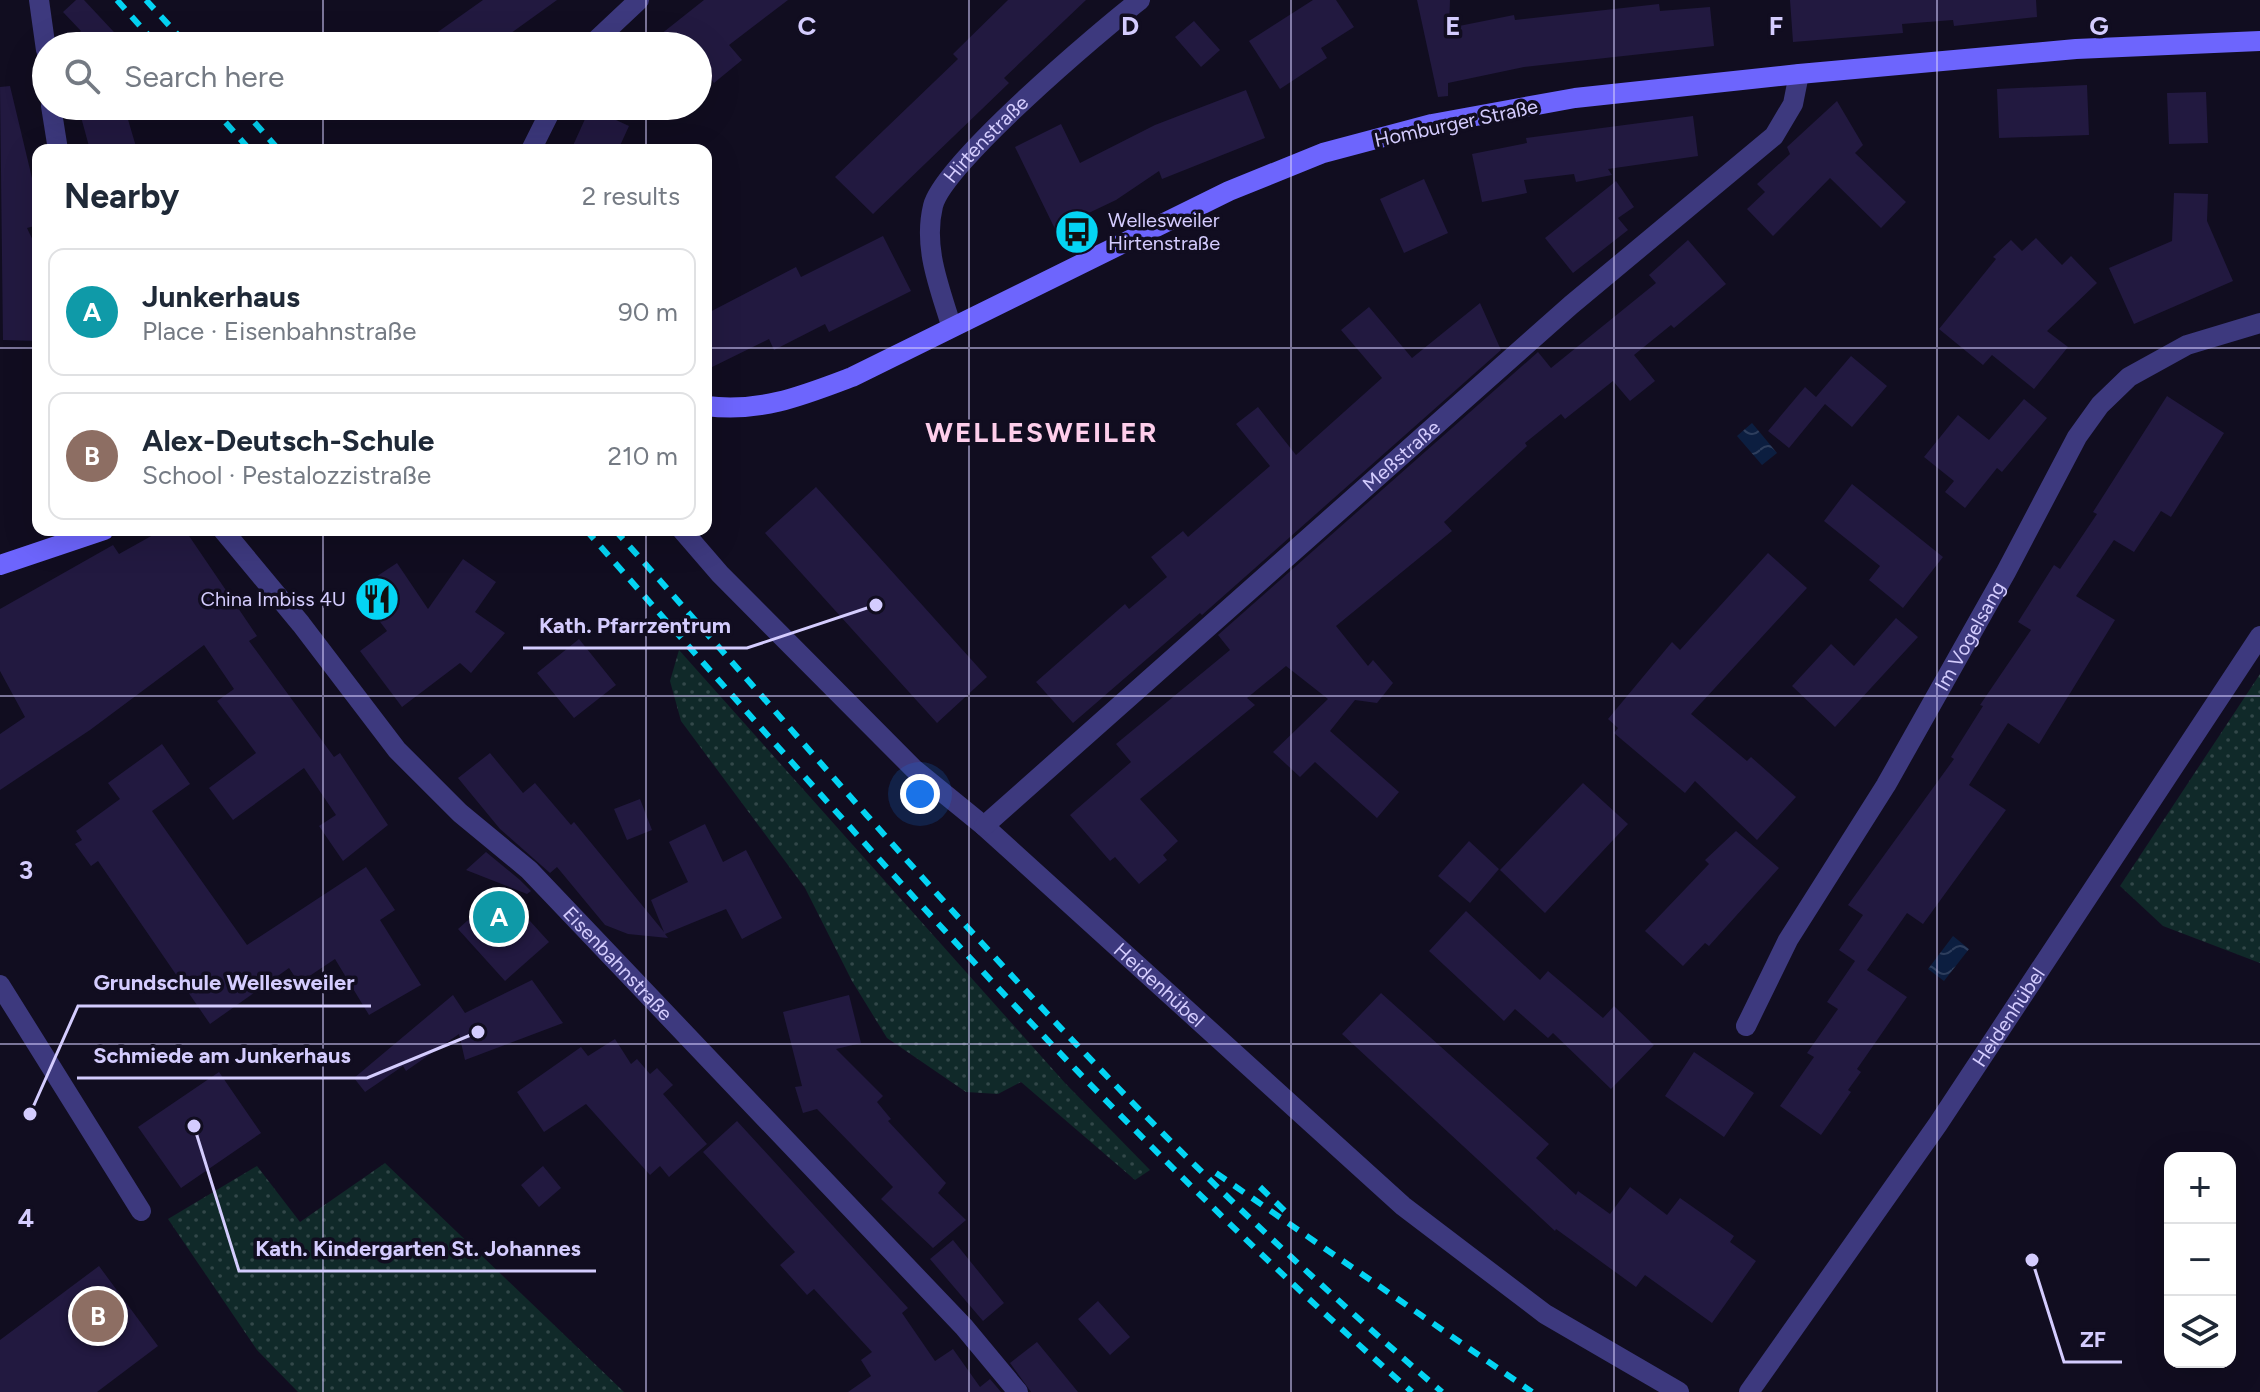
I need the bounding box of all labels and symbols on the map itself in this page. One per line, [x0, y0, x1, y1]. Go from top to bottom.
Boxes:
text: C [798, 10, 817, 42]
text: D [1121, 10, 1139, 42]
text: E [1445, 10, 1461, 42]
text: F [1769, 10, 1783, 42]
text: G [2089, 10, 2109, 42]
street label: Hirtenstraße [938, 90, 1033, 188]
street label: Homburger Straße [1372, 94, 1540, 152]
bus stop icon: Wellesweiler Hirtenstraße [1053, 208, 1101, 256]
place label: Wellesweiler Hirtenstraße [1108, 208, 1220, 255]
district label: WELLESWEILER [925, 415, 1159, 449]
street label: Meßstraße [1358, 415, 1445, 496]
restaurant icon: China Imbiss 4U [353, 575, 401, 623]
street label: Im Vogelsang [1930, 577, 2010, 695]
place label: China Imbiss 4U [201, 587, 346, 611]
callout: Kath. Pfarrzentrum [523, 602, 747, 648]
text: Kath. Pfarrzentrum [539, 612, 731, 639]
your location [900, 774, 940, 814]
text: 3 [19, 854, 33, 886]
pin: A [473, 887, 525, 947]
street label: Eisenbahnstraße [558, 901, 678, 1025]
street label: Heidenhübel [1109, 938, 1209, 1032]
callout: Grundschule Wellesweiler [78, 960, 371, 1006]
street label: Heidenhübel [1967, 963, 2050, 1071]
text: Grundschule Wellesweiler [93, 969, 355, 996]
callout: Schmiede am Junkerhaus [77, 1032, 367, 1078]
text: Schmiede am Junkerhaus [93, 1042, 351, 1069]
text: 4 [18, 1202, 34, 1234]
callout: Kath. Kindergarten St. Johannes [239, 1225, 596, 1271]
text: Kath. Kindergarten St. Johannes [255, 1235, 581, 1262]
pin: B [72, 1286, 124, 1346]
callout: ZF [2064, 1316, 2122, 1362]
text: ZF [2080, 1326, 2106, 1353]

